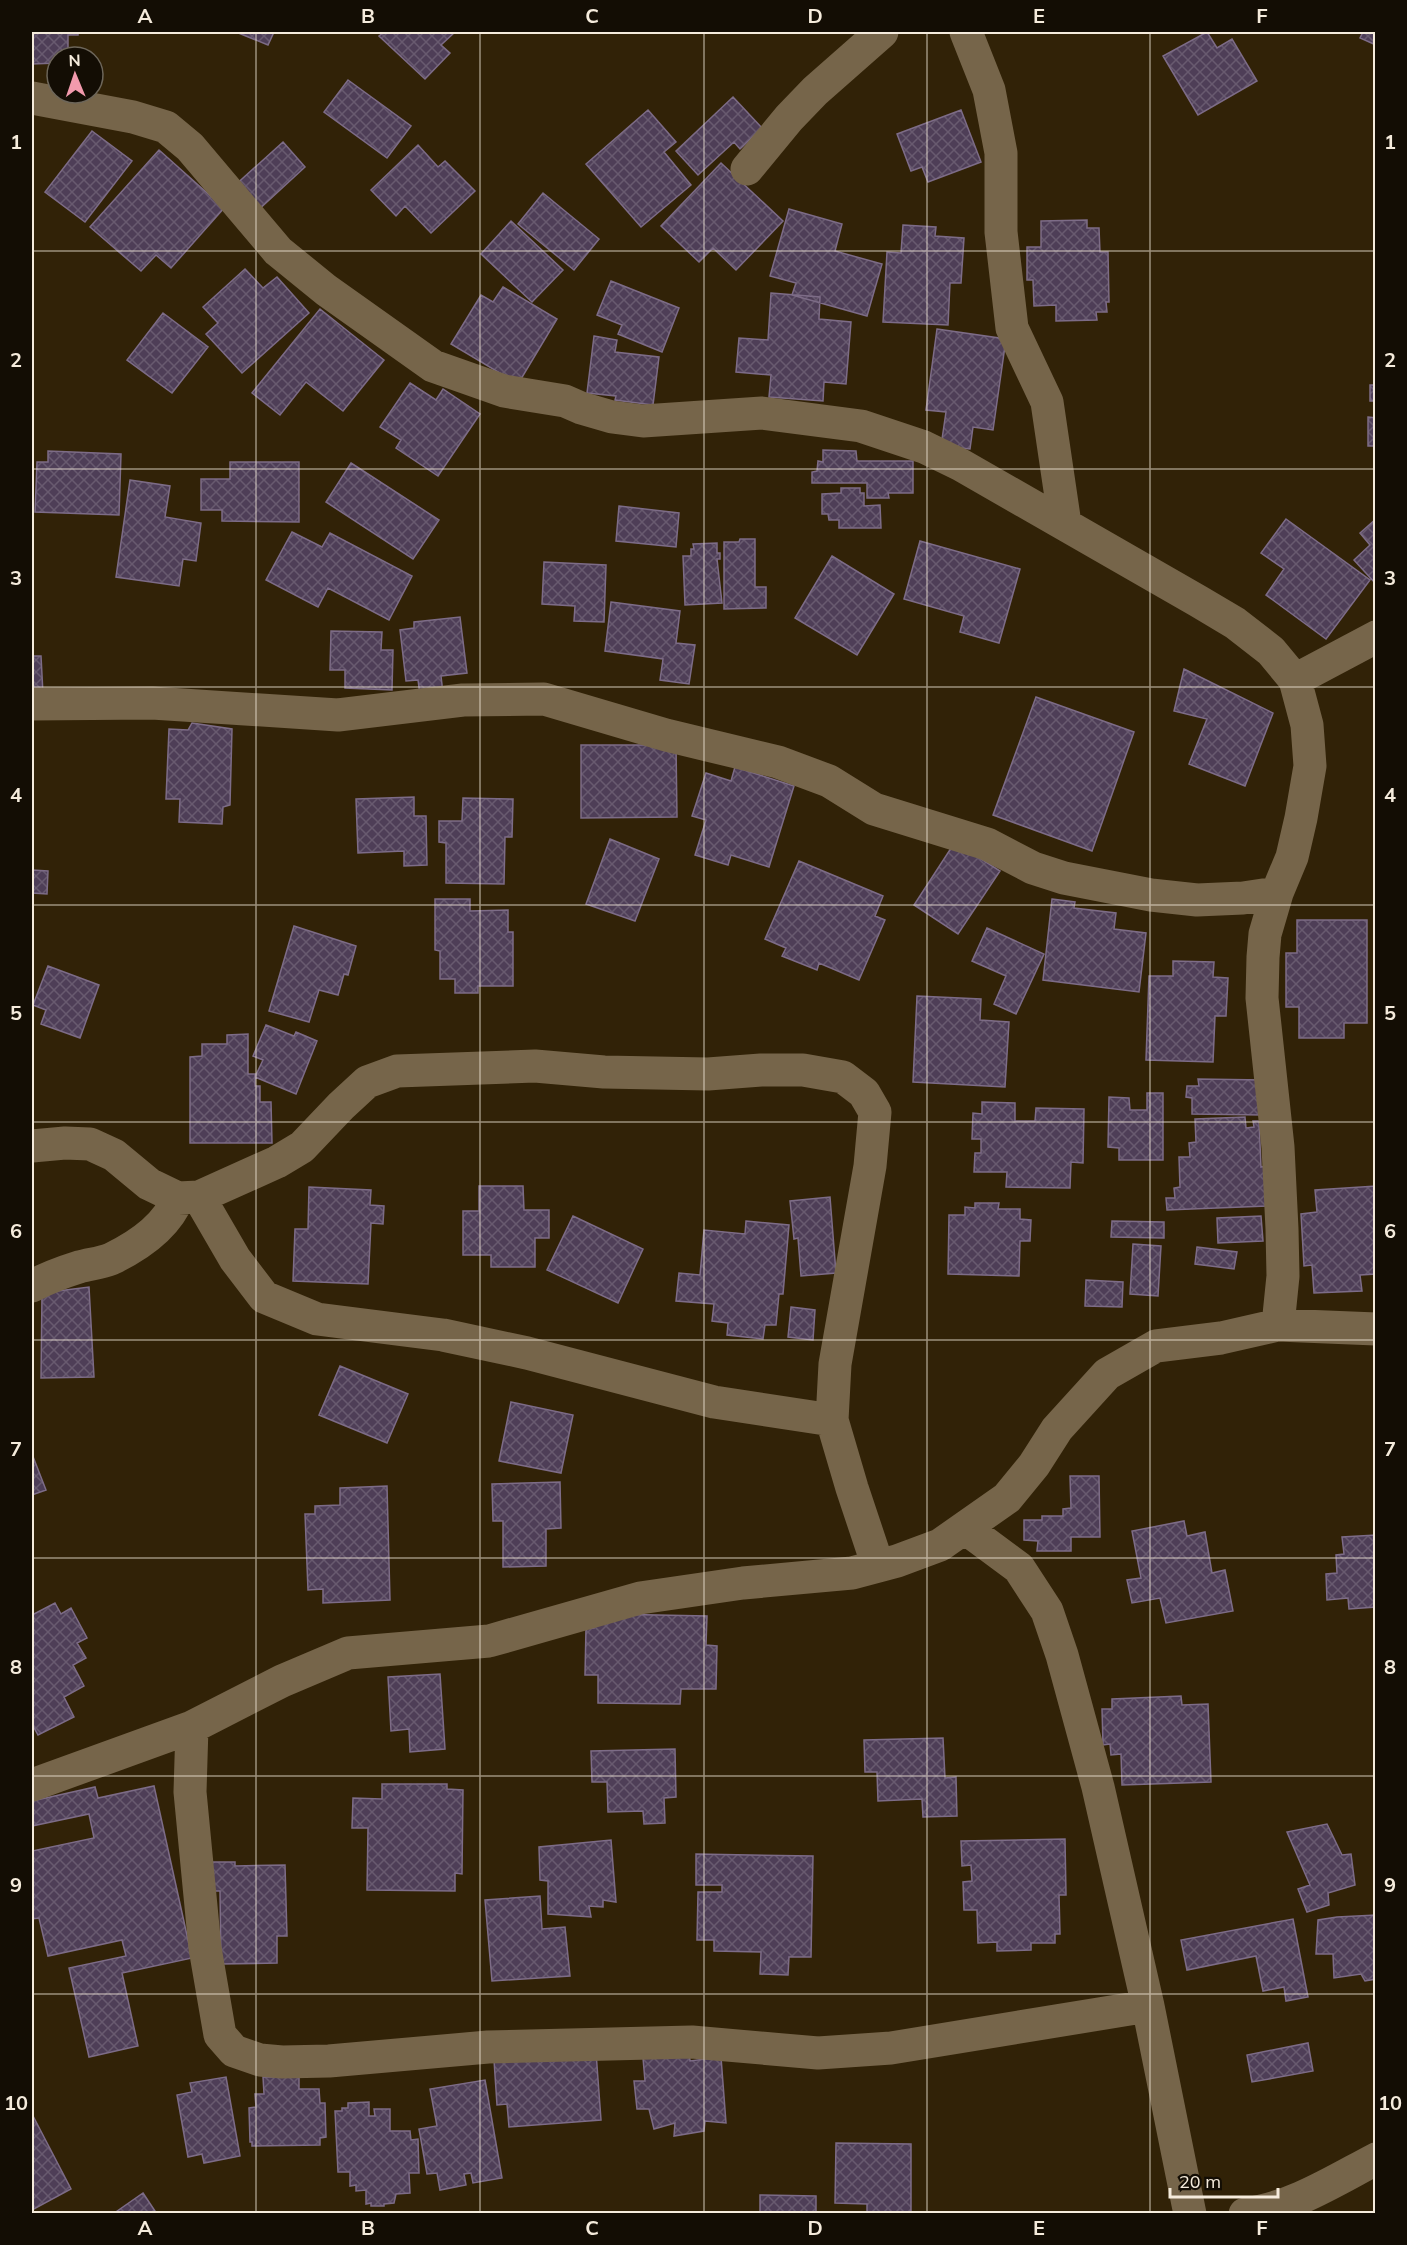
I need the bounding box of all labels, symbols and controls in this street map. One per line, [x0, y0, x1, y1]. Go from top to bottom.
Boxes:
text: A [138, 3, 153, 28]
text: B [361, 3, 375, 28]
text: C [585, 3, 599, 28]
text: D [807, 3, 823, 28]
text: E [1033, 3, 1045, 28]
text: F [1256, 3, 1268, 28]
north arrow [45, 45, 105, 105]
text: N [68, 50, 81, 70]
text: 1 [10, 129, 22, 154]
text: 1 [1384, 129, 1396, 154]
text: 2 [10, 347, 22, 372]
text: 2 [1384, 347, 1396, 372]
text: 3 [10, 565, 22, 590]
text: 3 [1384, 565, 1396, 590]
text: 4 [10, 782, 22, 807]
text: 4 [1384, 782, 1396, 807]
text: 5 [10, 1000, 22, 1025]
text: 5 [1384, 1000, 1396, 1025]
text: 6 [10, 1218, 22, 1243]
text: 6 [1384, 1218, 1396, 1243]
text: 7 [10, 1436, 22, 1461]
text: 7 [1384, 1436, 1396, 1461]
text: 8 [10, 1654, 22, 1679]
text: 8 [1384, 1654, 1396, 1679]
text: 9 [10, 1872, 22, 1897]
text: 9 [1384, 1872, 1396, 1897]
text: 10 [4, 2090, 28, 2115]
text: 10 [1378, 2090, 1402, 2115]
scale bar [1170, 2161, 1278, 2199]
text: 20 m [1179, 2170, 1221, 2193]
text: A [138, 2215, 153, 2240]
text: B [361, 2215, 375, 2240]
text: C [585, 2215, 599, 2240]
text: D [807, 2215, 823, 2240]
text: E [1033, 2215, 1045, 2240]
text: F [1256, 2215, 1268, 2240]

